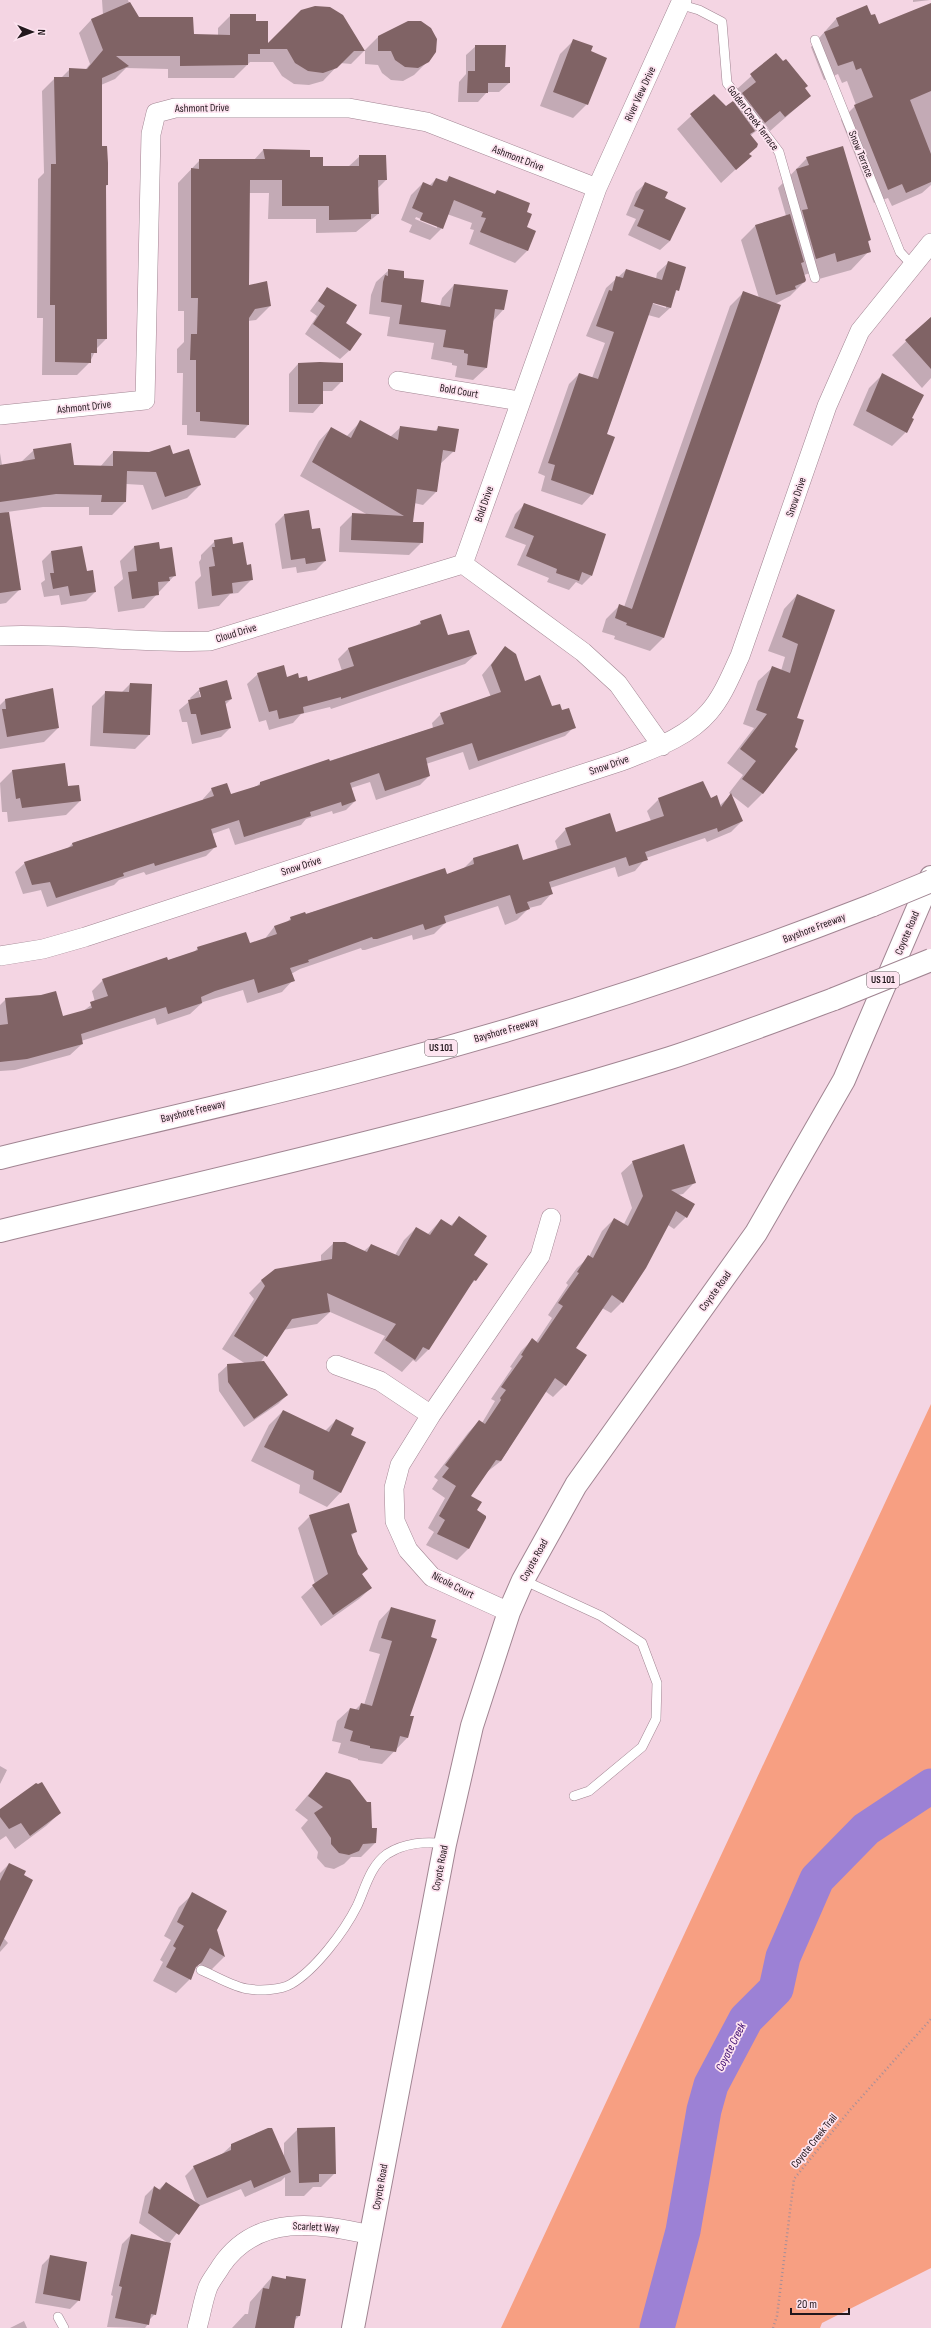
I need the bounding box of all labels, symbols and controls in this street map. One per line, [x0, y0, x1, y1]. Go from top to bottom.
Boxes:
north arrow [12, 12, 52, 52]
text: N [35, 29, 48, 35]
street label: River View Drive [622, 64, 658, 124]
street label: Golden Creek Terrace [724, 83, 782, 153]
street label: Ashmont Drive [174, 101, 229, 115]
street label: Snow Terrace [846, 129, 876, 179]
street label: Ashmont Drive [489, 142, 546, 174]
street label: Bold Court [439, 381, 480, 401]
street label: Ashmont Drive [55, 398, 112, 416]
street label: Snow Drive [783, 475, 809, 519]
street label: Bold Drive [472, 484, 496, 524]
street label: Cloud Drive [214, 621, 258, 645]
street label: Snow Drive [587, 752, 631, 778]
street label: Snow Drive [279, 853, 323, 879]
street label: Coyote Road [892, 909, 922, 957]
street label: Bayshore Freeway [781, 910, 848, 946]
road number: US 101 [867, 972, 899, 988]
street label: Bayshore Freeway [472, 1014, 540, 1045]
road number: US 101 [425, 1040, 457, 1056]
street label: Bayshore Freeway [159, 1097, 227, 1125]
street label: Coyote Road [696, 1268, 734, 1314]
street label: Coyote Road [517, 1536, 551, 1583]
street label: Nicole Court [430, 1569, 477, 1601]
street label: Coyote Road [429, 1844, 451, 1892]
water label: Coyote Creek [712, 2020, 750, 2074]
street label: Coyote Creek Trail [788, 2111, 840, 2171]
street label: Coyote Road [370, 2163, 390, 2211]
street label: Scarlett Way [292, 2219, 340, 2235]
scale bar [791, 2290, 849, 2316]
text: 20 m [797, 2297, 817, 2312]

